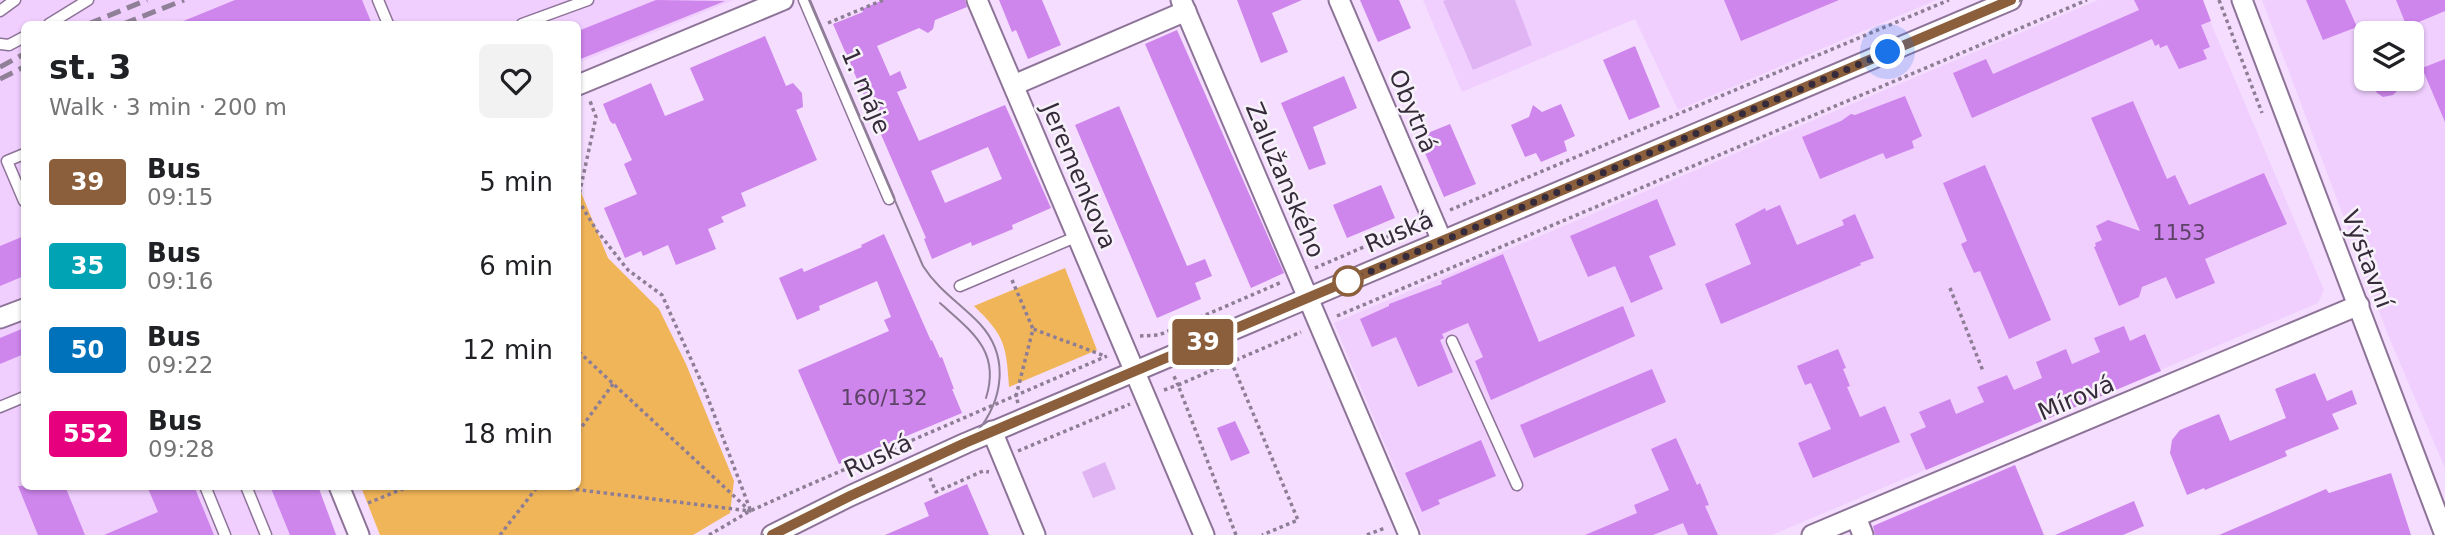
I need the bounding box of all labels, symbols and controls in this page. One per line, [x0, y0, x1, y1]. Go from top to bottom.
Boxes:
map controls [2354, 21, 2424, 91]
button: layers [2354, 21, 2424, 91]
your location [1870, 34, 1905, 69]
button: heart [479, 44, 553, 118]
street label: 1. máje [836, 44, 896, 138]
text: st. 3 [49, 48, 131, 87]
street label: Obytná [1383, 65, 1443, 157]
text: Walk · 3 min · 200 m [49, 94, 287, 120]
street label: Jeremenkova [1035, 97, 1122, 253]
street label: Zalužanského [1240, 98, 1330, 262]
text: Bus [147, 154, 201, 184]
text: 5 min [479, 167, 553, 197]
text: 39 [71, 168, 104, 196]
text: 09:15 [147, 184, 213, 210]
street label: Ruská [1361, 205, 1437, 259]
street label: Výstavní [2336, 206, 2399, 313]
house number: 1153 [2152, 221, 2206, 245]
text: Bus [147, 238, 201, 268]
text: 6 min [479, 251, 553, 281]
text: 35 [71, 252, 104, 280]
unlabelled marker [1333, 266, 1363, 296]
text: 09:16 [147, 268, 213, 294]
line badge: 39 [1172, 319, 1234, 365]
text: Bus [147, 322, 201, 352]
text: 39 [1186, 328, 1220, 356]
text: 12 min [463, 335, 553, 365]
text: 50 [71, 336, 104, 364]
text: 09:22 [147, 352, 213, 378]
street label: Mírová [2034, 369, 2118, 427]
house number: 160/132 [840, 386, 928, 410]
text: Bus [148, 406, 202, 436]
text: 18 min [463, 419, 553, 449]
text: 552 [63, 420, 113, 448]
street label: Ruská [840, 428, 916, 484]
text: 09:28 [148, 436, 214, 462]

